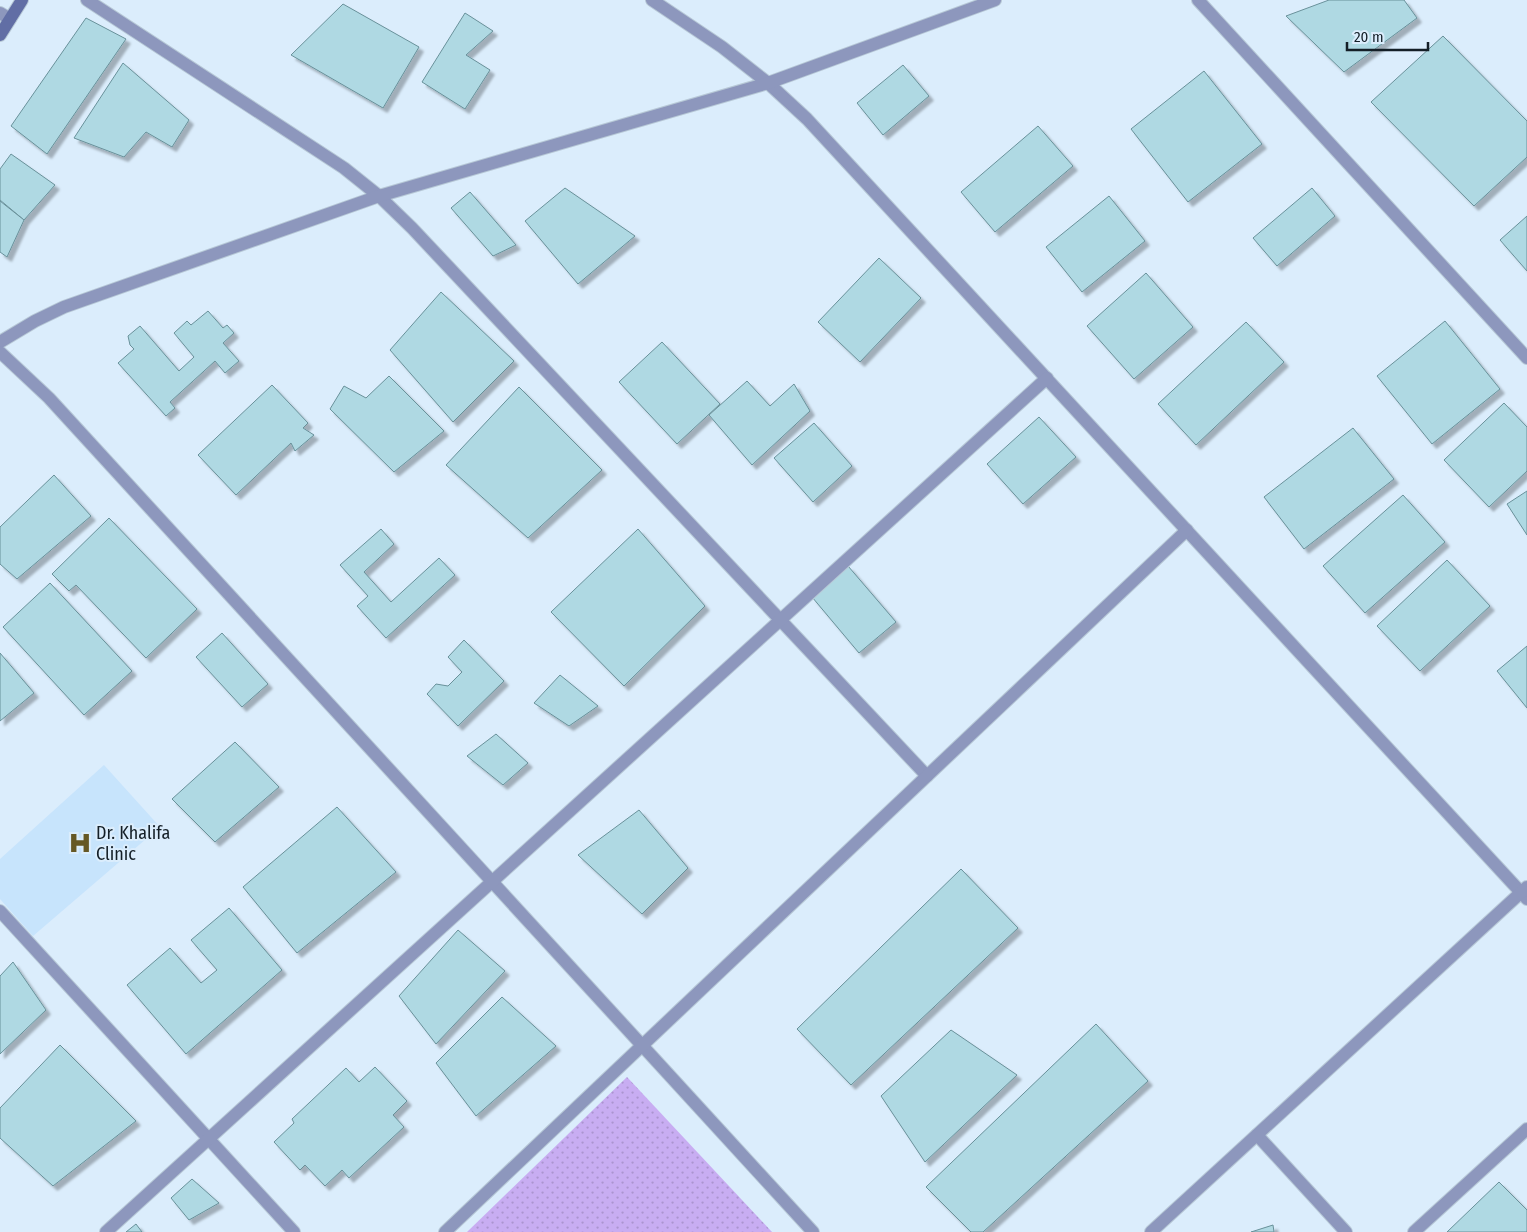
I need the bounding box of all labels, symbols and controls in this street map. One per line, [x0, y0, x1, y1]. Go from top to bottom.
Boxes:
scale bar [1347, 20, 1428, 52]
text: 20 m [1354, 28, 1384, 46]
place label: Dr. Khalifa Clinic [96, 822, 170, 865]
hospital icon: Dr. Khalifa Clinic [67, 830, 93, 856]

